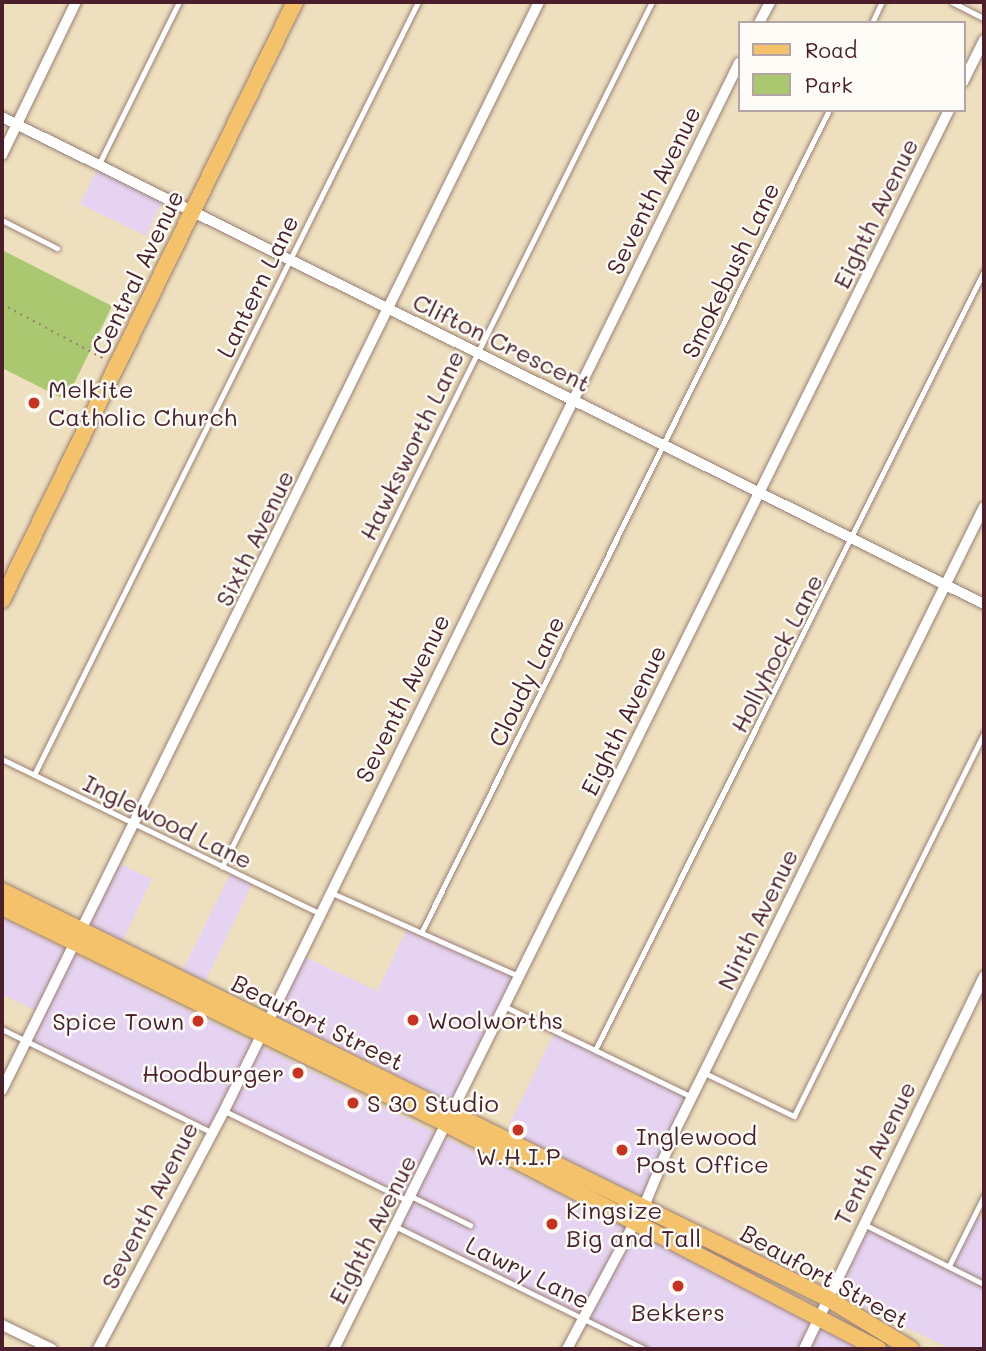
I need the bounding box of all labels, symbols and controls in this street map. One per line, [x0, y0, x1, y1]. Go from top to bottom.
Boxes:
legend [738, 21, 965, 112]
text: Road [805, 36, 857, 63]
text: Park [805, 71, 853, 98]
street label: Seventh Avenue [600, 101, 706, 279]
street label: Eighth Avenue [826, 133, 924, 293]
street label: Smokebush Lane [675, 178, 785, 362]
street label: Central Avenue [85, 185, 189, 359]
street label: Lantern Lane [210, 210, 304, 362]
street label: Clifton Crescent [408, 287, 596, 397]
street label: Hawksworth Lane [353, 345, 469, 545]
place label: Melkite Catholic Church [48, 375, 237, 431]
marker: Melkite Catholic Church [26, 395, 42, 411]
street label: Sixth Avenue [209, 465, 299, 611]
street label: Hollyhock Lane [724, 569, 828, 737]
street label: Seventh Avenue [349, 609, 455, 787]
street label: Cloudy Lane [482, 611, 570, 751]
street label: Eighth Avenue [574, 640, 672, 800]
street label: Inglewood Lane [79, 768, 257, 874]
street label: Ninth Avenue [710, 844, 804, 994]
street label: Beaufort Street [227, 968, 409, 1076]
place label: Woolworths [427, 1006, 563, 1034]
place label: Spice Town [52, 1007, 184, 1035]
marker: Woolworths [405, 1012, 421, 1028]
marker: Spice Town [190, 1013, 206, 1029]
place label: Hoodburger [142, 1059, 284, 1087]
marker: Hoodburger [290, 1065, 306, 1081]
street label: Tenth Avenue [827, 1076, 921, 1230]
place label: S 30 Studio [367, 1089, 499, 1117]
marker: S 30 Studio [345, 1095, 361, 1111]
street label: Seventh Avenue [94, 1116, 204, 1294]
marker: W.H.I.P [510, 1122, 526, 1138]
place label: Inglewood Post Office [636, 1122, 769, 1178]
place label: W.H.I.P [476, 1142, 560, 1170]
marker: Inglewood Post Office [614, 1142, 630, 1158]
street label: Eighth Avenue [322, 1150, 422, 1308]
place label: Kingsize Big and Tall [566, 1196, 701, 1252]
marker: Kingsize Big and Tall [544, 1216, 560, 1232]
street label: Beaufort Street [736, 1218, 914, 1334]
street label: Lawry Lane [461, 1230, 595, 1314]
marker: Bekkers [670, 1278, 686, 1294]
place label: Bekkers [631, 1298, 725, 1326]

